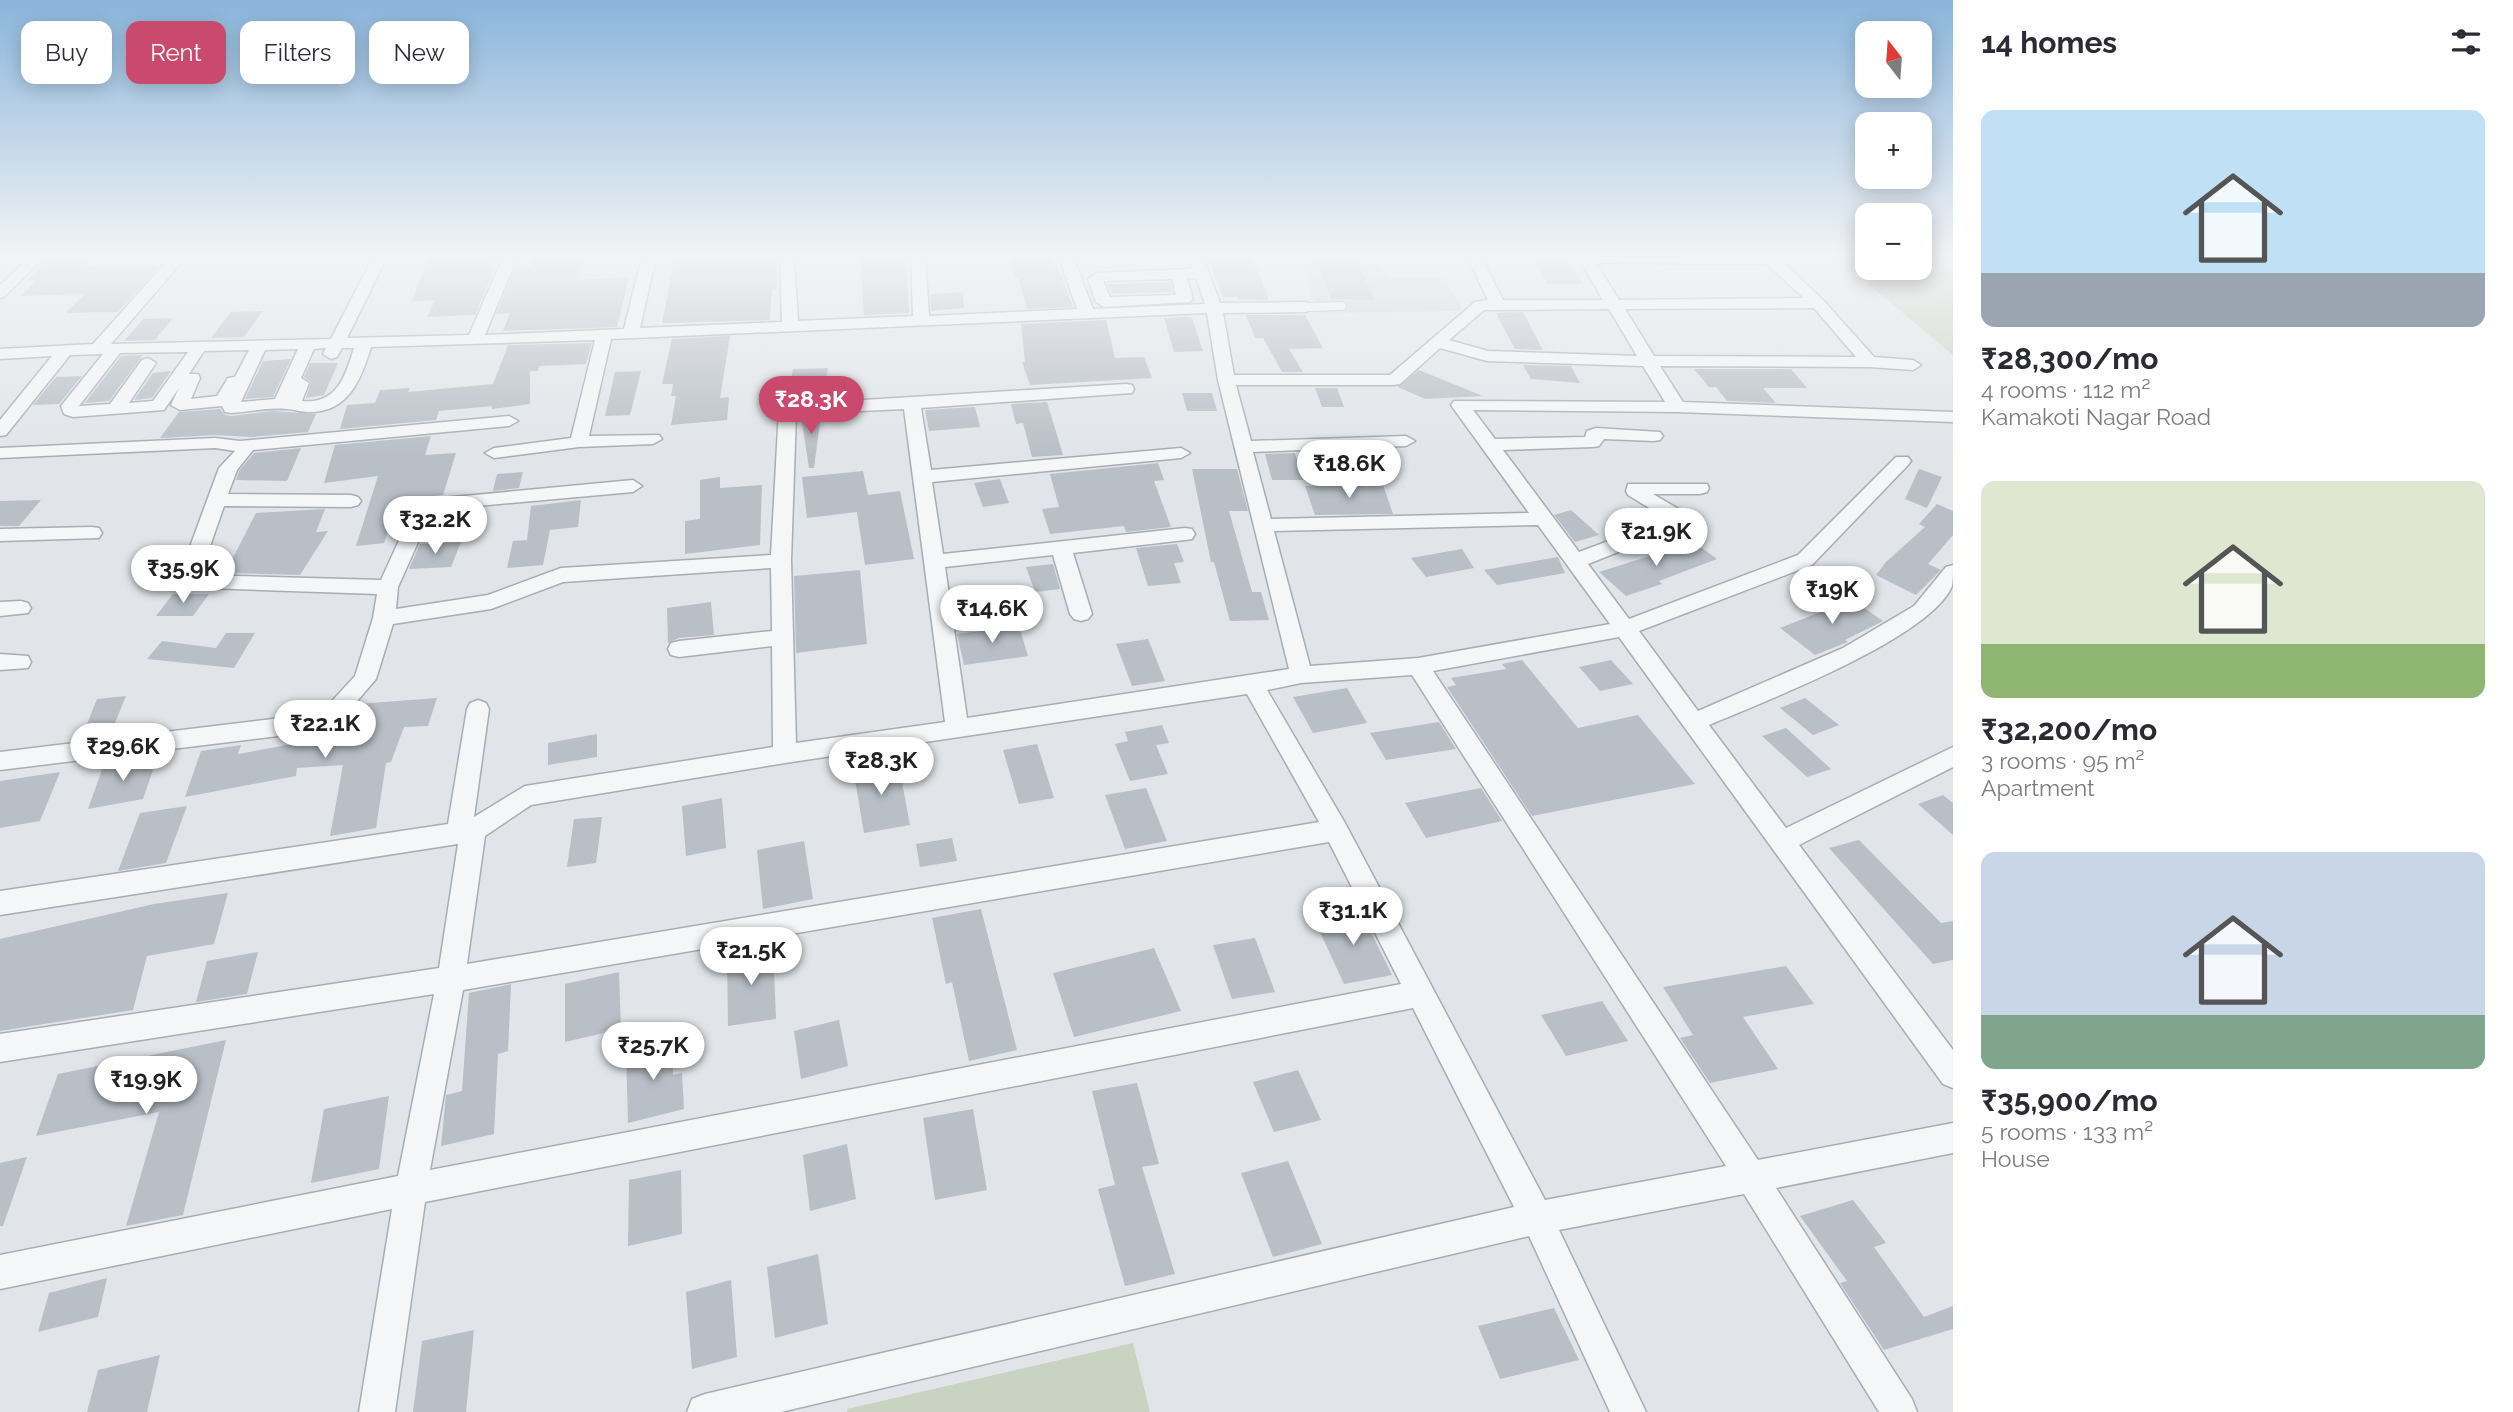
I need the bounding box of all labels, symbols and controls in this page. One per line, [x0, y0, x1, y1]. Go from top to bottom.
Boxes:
chip: Buy [21, 21, 112, 84]
chip: Rent [126, 21, 226, 84]
chip: Filters [240, 21, 355, 84]
chip: New [369, 21, 469, 84]
north arrow [1855, 21, 1932, 98]
map controls [1855, 21, 1932, 280]
icon: filters [2447, 23, 2485, 61]
text: 14 homes [1981, 25, 2117, 60]
button: + [1855, 112, 1932, 189]
icon: home [2170, 155, 2296, 281]
button: − [1855, 203, 1932, 280]
text: ₹28,300/mo [1981, 341, 2158, 376]
pin: ₹28.3K [754, 376, 868, 436]
text: 4 rooms · 112 m² [1981, 376, 2150, 403]
text: ₹28.3K [775, 385, 847, 412]
text: Kamakoti Nagar Road [1981, 403, 2211, 430]
pin: ₹18.6K [1292, 440, 1406, 500]
text: ₹18.6K [1313, 449, 1385, 476]
pin: ₹32.2K [378, 496, 492, 556]
text: ₹32.2K [399, 505, 471, 532]
pin: ₹21.9K [1599, 508, 1713, 568]
text: ₹21.9K [1621, 517, 1691, 544]
icon: home [2170, 526, 2296, 652]
pin: ₹35.9K [126, 546, 240, 605]
text: ₹35.9K [147, 554, 219, 581]
pin: ₹19K [1791, 566, 1873, 626]
text: ₹19K [1806, 575, 1858, 602]
pin: ₹14.6K [935, 586, 1049, 645]
text: ₹14.6K [956, 594, 1028, 621]
pin: ₹22.1K [268, 700, 382, 760]
text: ₹22.1K [290, 709, 360, 736]
text: ₹32,200/mo [1981, 712, 2157, 747]
pin: ₹29.6K [66, 724, 180, 783]
text: ₹29.6K [86, 732, 160, 759]
pin: ₹28.3K [824, 738, 938, 797]
text: ₹28.3K [845, 746, 917, 773]
text: 3 rooms · 95 m² [1981, 747, 2144, 774]
text: Apartment [1981, 774, 2095, 801]
pin: ₹31.1K [1296, 888, 1410, 947]
text: ₹31.1K [1319, 896, 1387, 923]
icon: home [2170, 897, 2296, 1023]
pin: ₹21.5K [694, 928, 808, 987]
text: ₹21.5K [716, 936, 786, 963]
pin: ₹25.7K [596, 1023, 710, 1082]
text: ₹25.7K [617, 1031, 689, 1058]
pin: ₹19.9K [89, 1056, 203, 1116]
text: ₹19.9K [110, 1065, 182, 1092]
text: ₹35,900/mo [1981, 1083, 2158, 1118]
text: 5 rooms · 133 m² [1981, 1118, 2153, 1145]
text: House [1981, 1145, 2050, 1172]

